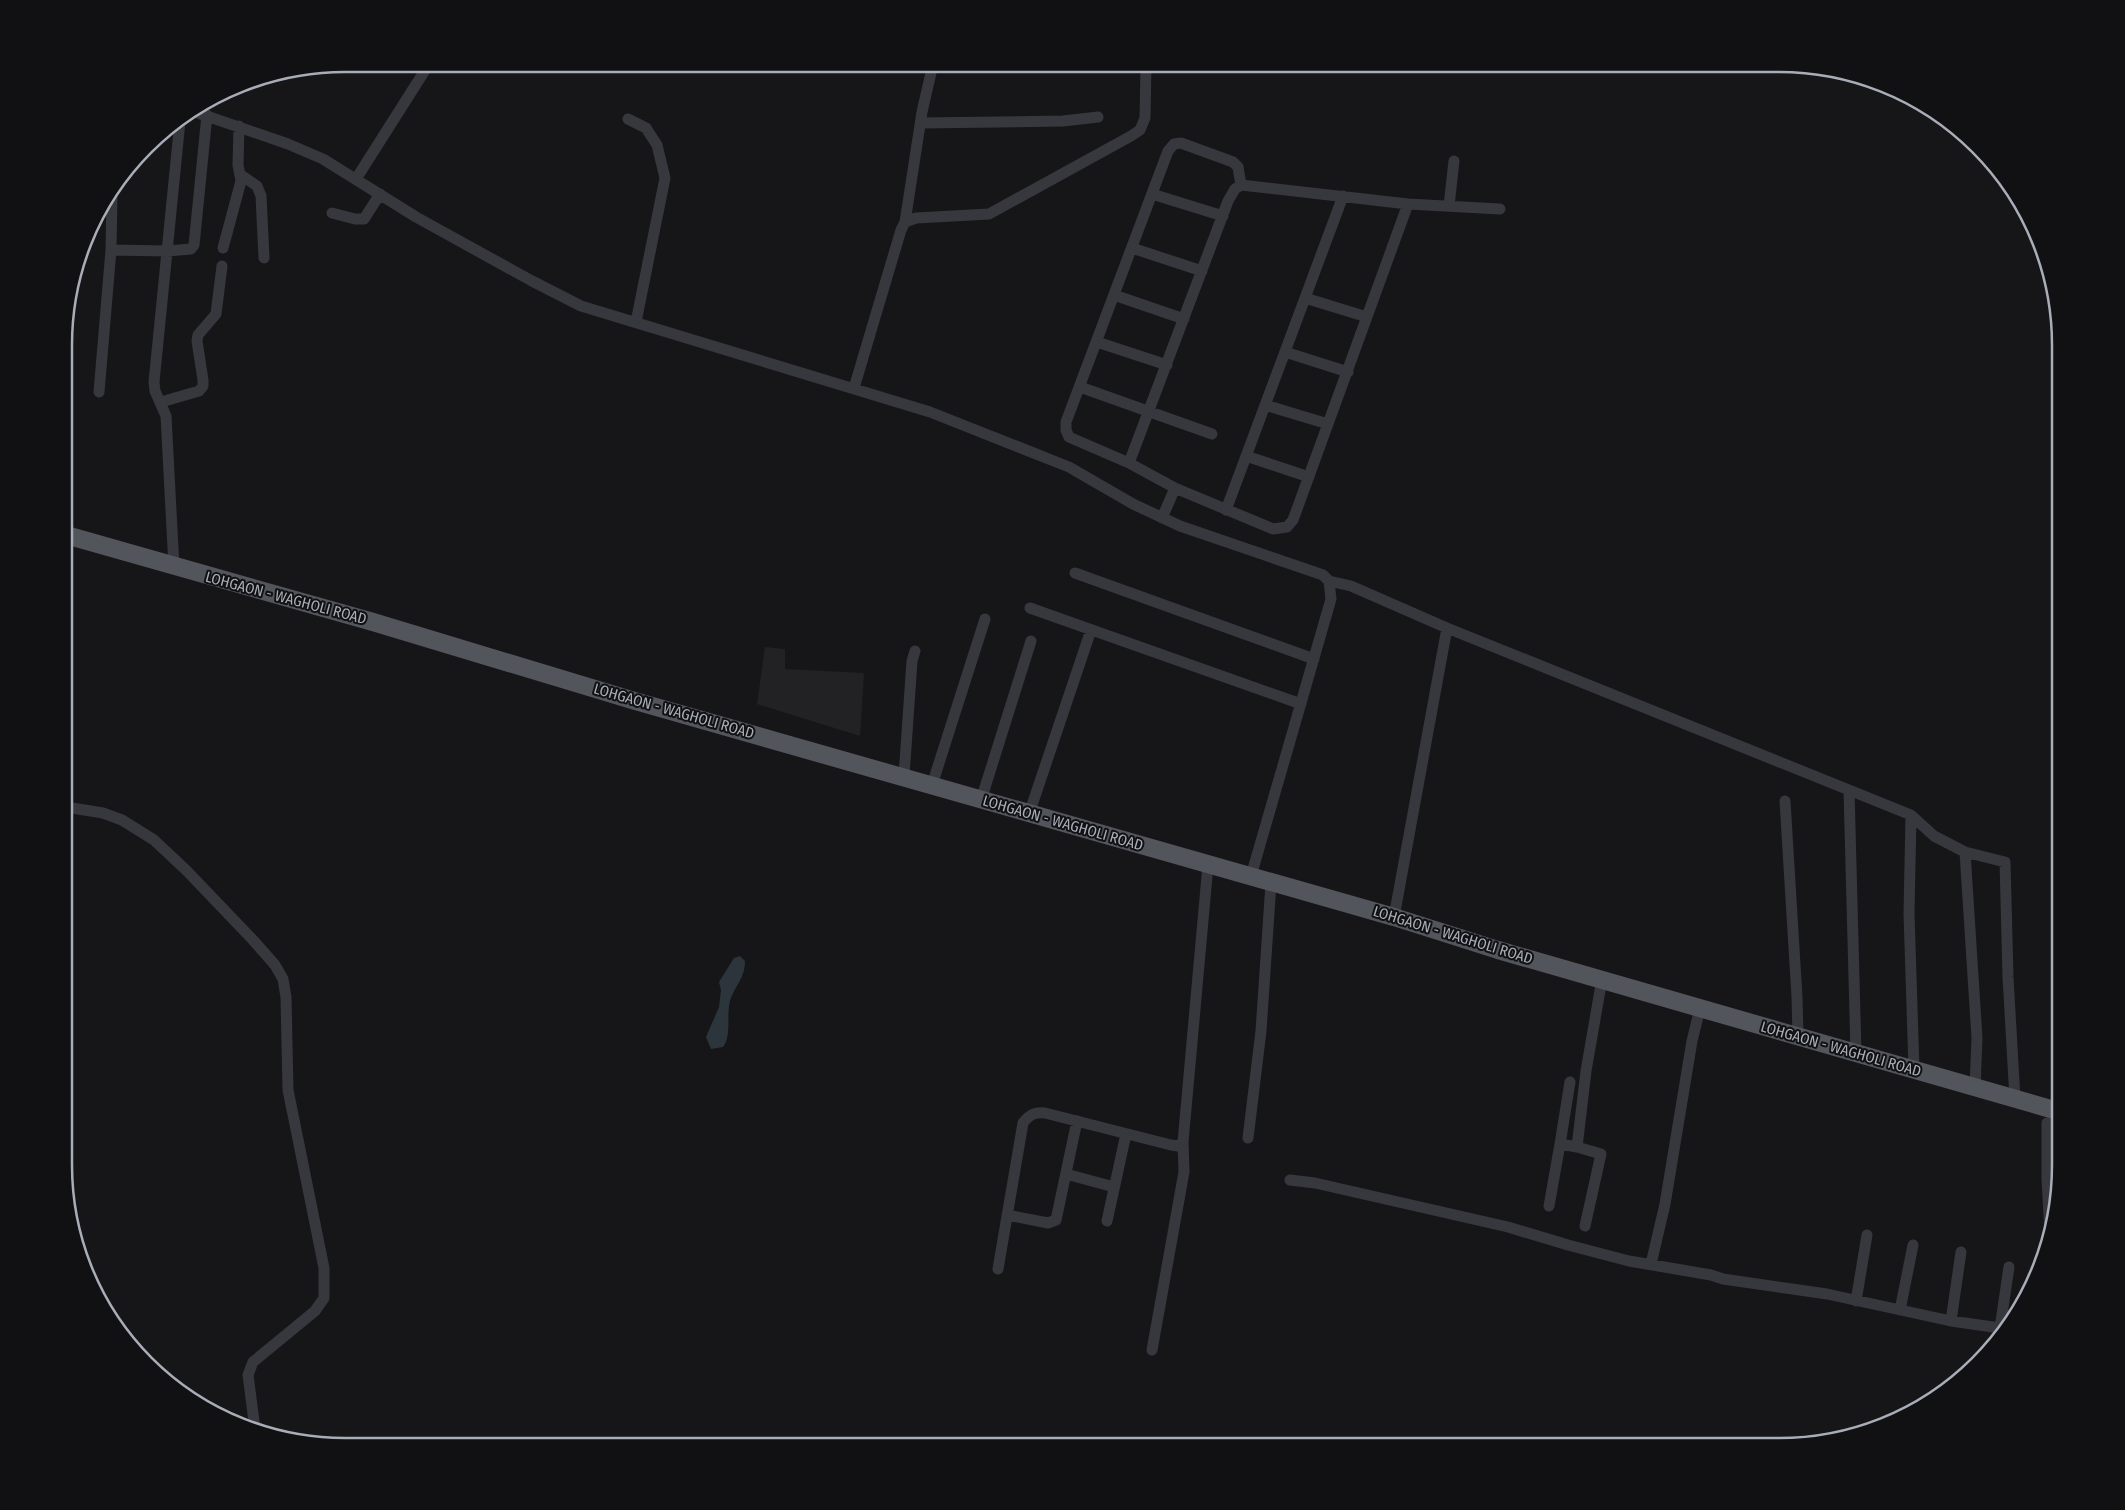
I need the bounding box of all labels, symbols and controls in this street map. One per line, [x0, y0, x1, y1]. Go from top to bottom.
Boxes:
street label: LOHGAON - WAGHOLI ROAD [203, 568, 369, 628]
street label: LOHGAON - WAGHOLI ROAD [592, 679, 756, 743]
street label: LOHGAON - WAGHOLI ROAD [981, 791, 1145, 855]
street label: LOHGAON - WAGHOLI ROAD [1371, 902, 1535, 968]
street label: LOHGAON - WAGHOLI ROAD [1759, 1017, 1923, 1081]

